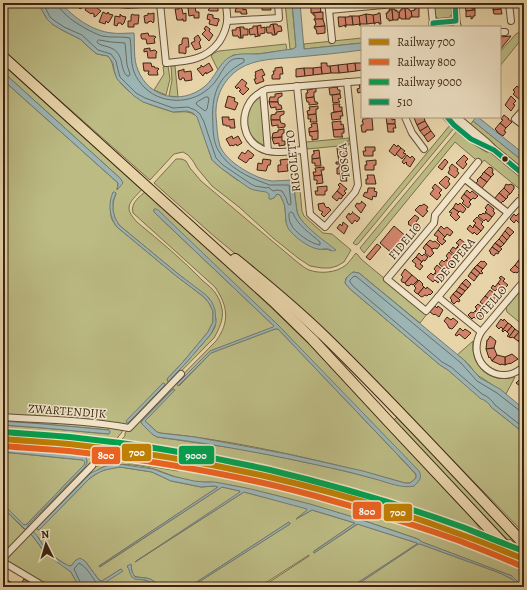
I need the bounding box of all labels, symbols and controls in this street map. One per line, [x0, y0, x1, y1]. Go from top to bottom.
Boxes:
legend [361, 26, 501, 118]
text: Railway 700 [397, 34, 455, 50]
text: Railway 800 [397, 54, 456, 70]
text: Railway 9000 [397, 74, 462, 90]
text: 510 [397, 94, 413, 110]
street label: RIGOLETTO [282, 129, 304, 193]
street label: TOSCA [334, 141, 354, 180]
unlabelled marker [500, 154, 510, 164]
street label: FIDELIO [385, 219, 425, 263]
street label: DE OPERA [431, 233, 479, 286]
street label: OTELLO [471, 282, 511, 324]
street label: ZWARTENDIJK [27, 400, 107, 422]
line badge: 700 [121, 443, 152, 462]
text: 700 [129, 445, 145, 460]
line badge: 9000 [178, 445, 215, 465]
line badge: 800 [91, 446, 121, 465]
text: 800 [98, 448, 115, 463]
text: 9000 [185, 448, 207, 463]
line badge: 800 [352, 501, 382, 520]
line badge: 700 [383, 503, 413, 522]
text: 800 [359, 504, 376, 519]
text: 700 [390, 505, 406, 520]
north arrow [26, 524, 66, 564]
text: N [41, 527, 50, 542]

